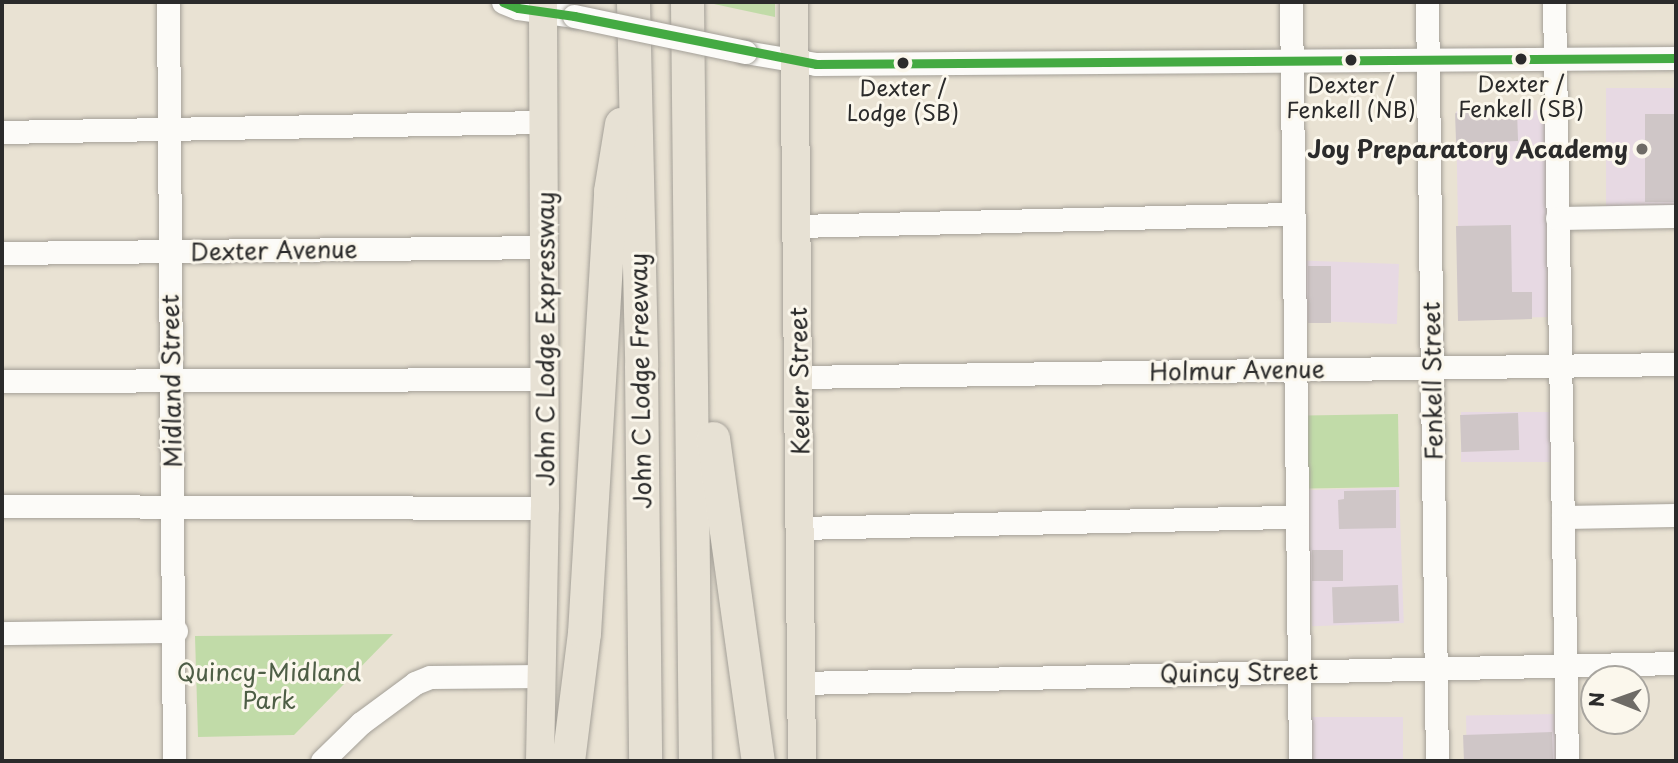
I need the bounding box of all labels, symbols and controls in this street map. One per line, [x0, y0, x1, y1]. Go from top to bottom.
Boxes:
marker: Dexter / Fenkell (SB) [1514, 52, 1528, 66]
marker: Dexter / Fenkell (NB) [1344, 53, 1358, 67]
marker: Dexter / Lodge (SB) [896, 56, 910, 70]
place label: Dexter / Fenkell (SB) [1458, 69, 1584, 120]
place label: Dexter / Fenkell (NB) [1286, 70, 1416, 122]
place label: Dexter / Lodge (SB) [847, 73, 959, 124]
place label: Joy Preparatory Academy [1305, 135, 1628, 163]
marker: Joy Preparatory Academy [1634, 141, 1650, 157]
street label: John C Lodge Expressway [531, 190, 559, 488]
street label: Dexter Avenue [190, 234, 358, 266]
street label: John C Lodge Freeway [623, 250, 657, 512]
street label: Midland Street [155, 294, 187, 468]
street label: Fenkell Street [1416, 301, 1448, 461]
street label: Keeler Street [783, 306, 815, 456]
street label: Holmur Avenue [1149, 354, 1325, 386]
street label: Quincy Street [1159, 656, 1319, 688]
park label: Quincy-Midland Park [177, 658, 361, 714]
north arrow [1580, 665, 1650, 735]
text: N [1582, 692, 1610, 707]

